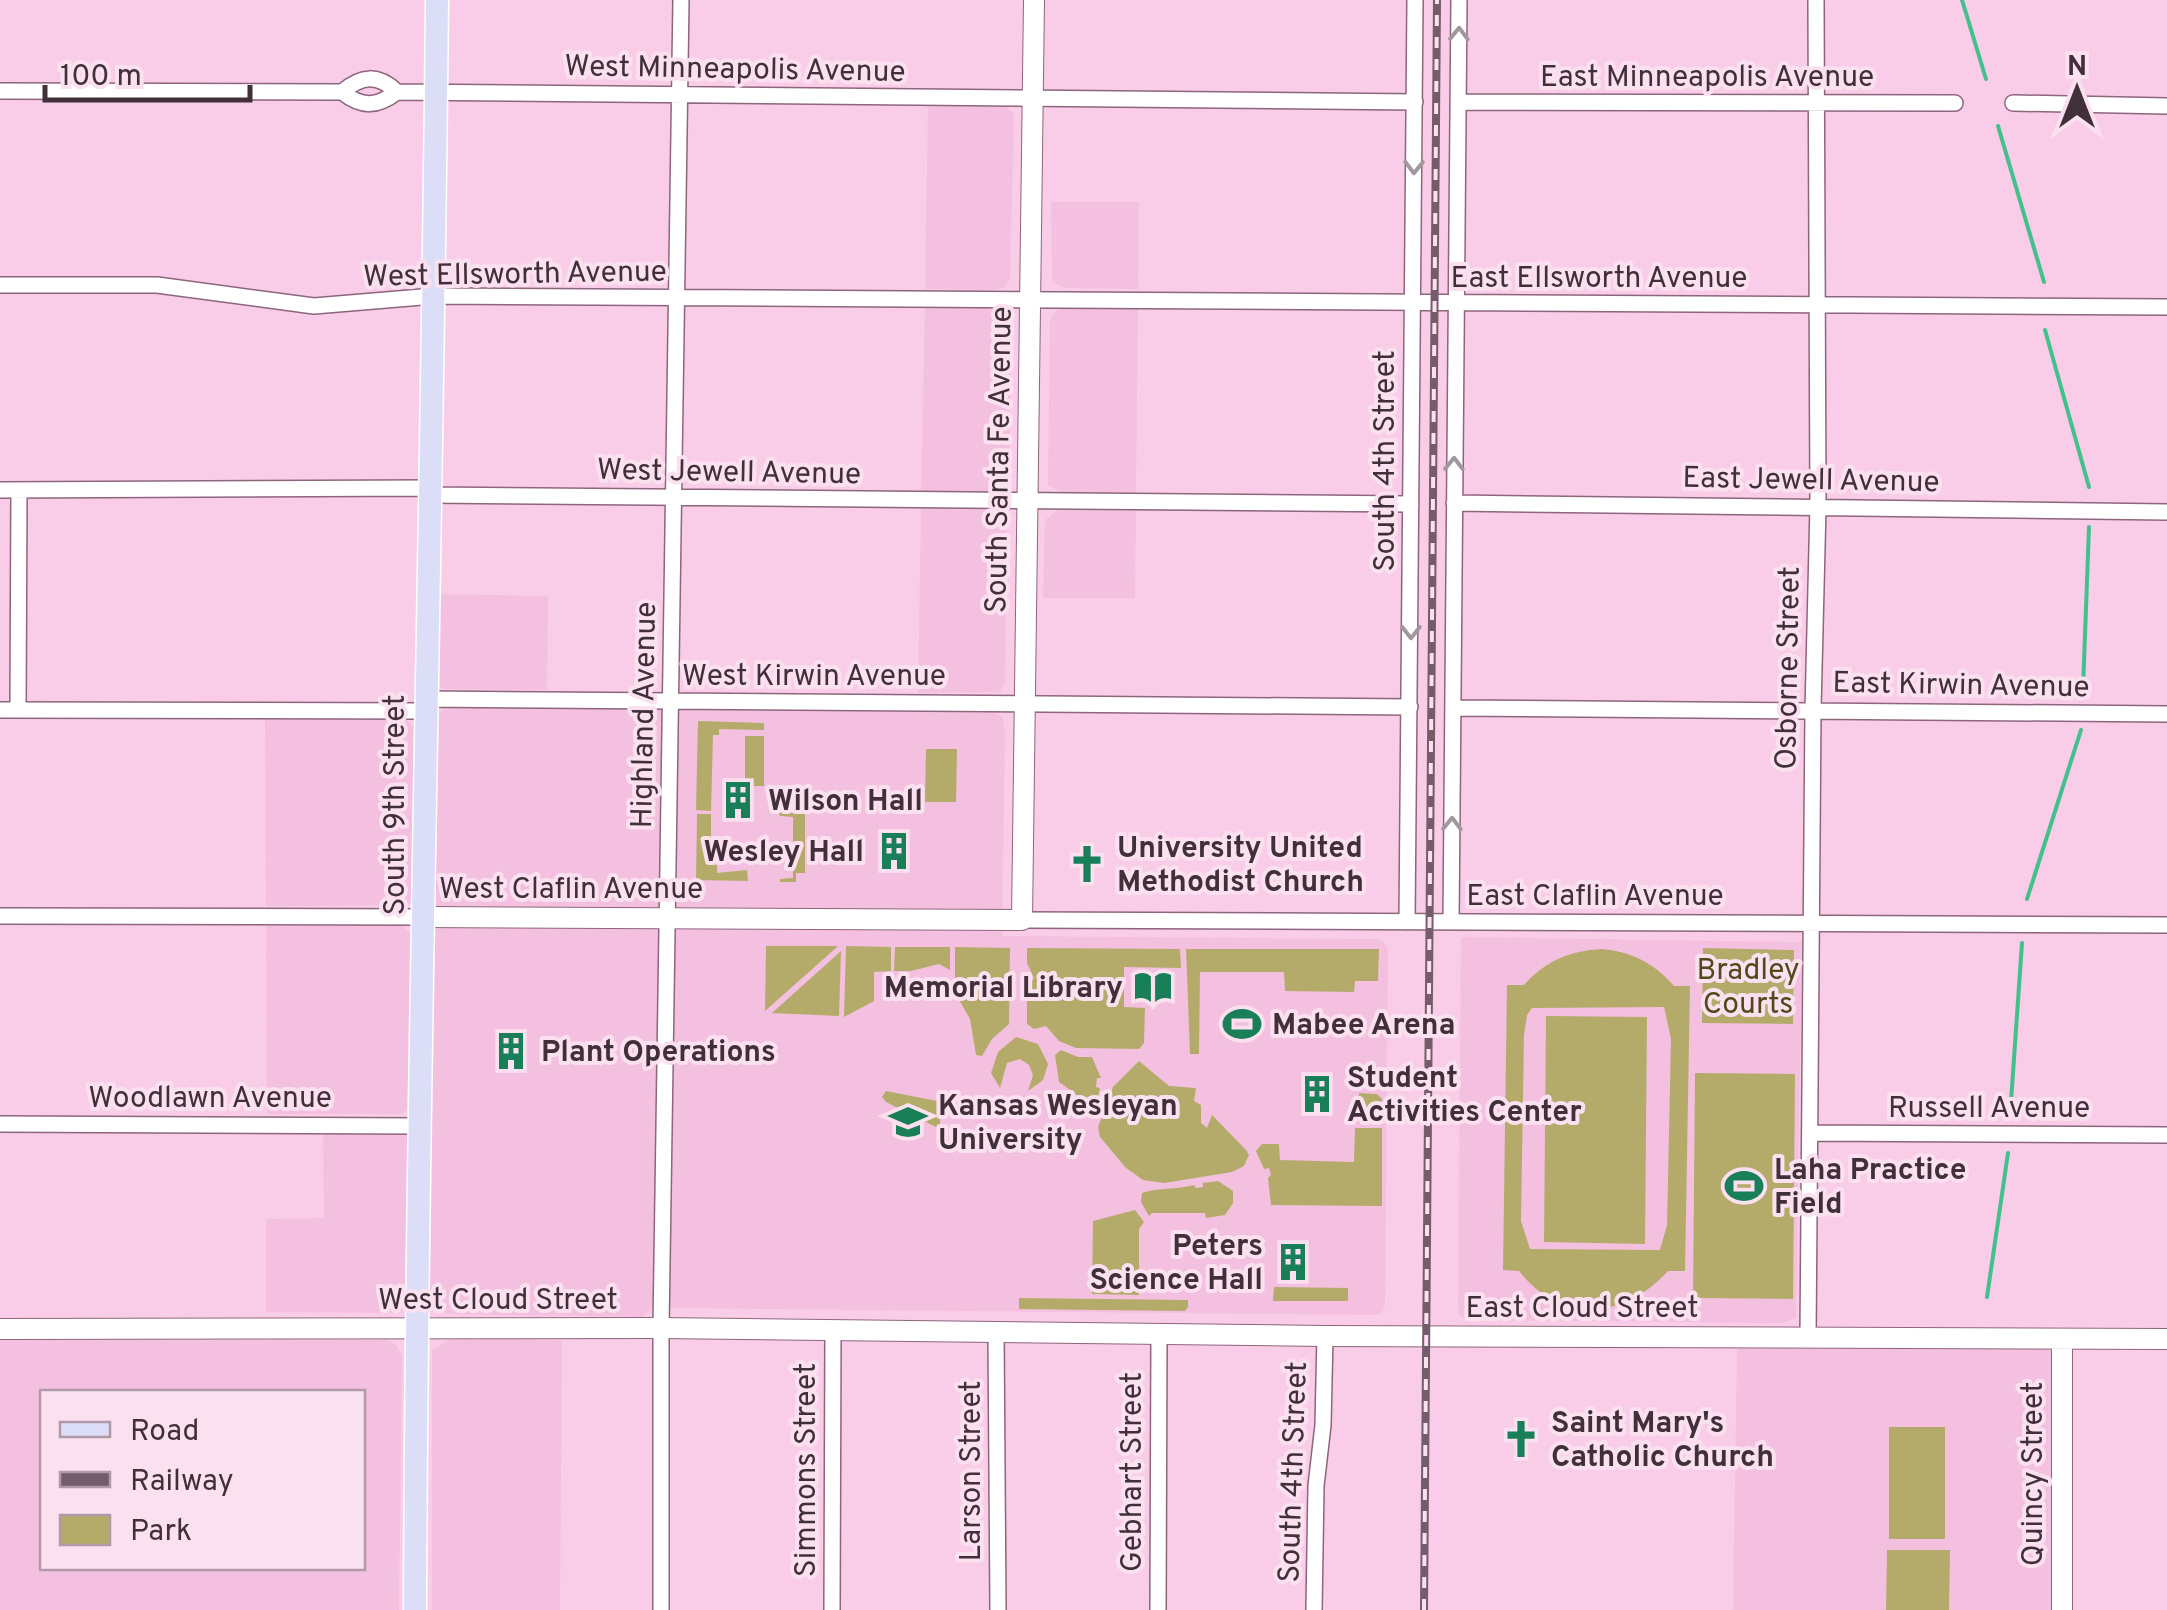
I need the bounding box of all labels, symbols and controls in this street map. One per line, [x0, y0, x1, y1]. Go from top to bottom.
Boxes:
one-way arrow [1448, 26, 1470, 42]
scale bar [45, 40, 250, 102]
north arrow [2027, 40, 2127, 140]
street label: West Minneapolis Avenue [564, 49, 906, 92]
text: N [2067, 50, 2087, 86]
text: 100 m [60, 59, 142, 96]
street label: East Minneapolis Avenue [1540, 60, 1874, 97]
one-way arrow [1404, 160, 1425, 176]
street label: West Ellsworth Avenue [363, 254, 667, 297]
street label: East Ellsworth Avenue [1451, 261, 1747, 298]
street label: South Santa Fe Avenue [979, 306, 1022, 614]
street label: South 4th Street [1368, 350, 1405, 572]
street label: West Jewell Avenue [597, 453, 861, 494]
one-way arrow [1444, 456, 1465, 472]
street label: East Jewell Avenue [1682, 461, 1940, 502]
street label: Osborne Street [1769, 566, 1810, 770]
street label: Highland Avenue [625, 601, 666, 829]
one-way arrow [1400, 626, 1422, 641]
street label: West Kirwin Avenue [682, 659, 946, 696]
street label: East Kirwin Avenue [1832, 666, 2090, 707]
street label: South 9th Street [378, 695, 415, 915]
building icon: Wilson Hall [717, 779, 759, 821]
place label: Wilson Hall [768, 784, 923, 821]
one-way arrow [1442, 816, 1463, 832]
building icon: Wesley Hall [873, 830, 915, 872]
place label: University United Methodist Church [1117, 831, 1364, 902]
place label: Wesley Hall [703, 835, 864, 872]
church icon: University United Methodist Church [1066, 843, 1108, 885]
street label: West Claflin Avenue [439, 872, 703, 909]
street label: East Claflin Avenue [1466, 879, 1724, 916]
park label: Bradley Courts [1696, 953, 1800, 1024]
library icon: Memorial Library [1132, 966, 1174, 1008]
place label: Memorial Library [884, 971, 1123, 1008]
sports icon: Mabee Arena [1221, 1003, 1263, 1045]
place label: Mabee Arena [1272, 1008, 1455, 1045]
building icon: Plant Operations [490, 1030, 532, 1072]
place label: Plant Operations [541, 1035, 776, 1072]
place label: Student Activities Center [1347, 1061, 1582, 1132]
building icon: Student Activities Center [1296, 1073, 1338, 1115]
street label: Woodlawn Avenue [88, 1081, 332, 1118]
place label: Kansas Wesleyan University [938, 1089, 1178, 1160]
street label: Russell Avenue [1888, 1091, 2090, 1128]
school or university icon: Kansas Wesleyan University [887, 1101, 929, 1143]
place label: Laha Practice Field [1774, 1153, 1967, 1224]
sports icon: Laha Practice Field [1723, 1165, 1765, 1207]
place label: Peters Science Hall [1089, 1229, 1263, 1300]
building icon: Peters Science Hall [1272, 1241, 1314, 1283]
street label: West Cloud Street [378, 1283, 618, 1320]
street label: East Cloud Street [1465, 1291, 1699, 1328]
street label: South 4th Street [1272, 1361, 1317, 1583]
street label: Simmons Street [789, 1363, 826, 1577]
street label: Gebhart Street [1115, 1372, 1152, 1572]
street label: Larson Street [954, 1380, 991, 1562]
street label: Quincy Street [2016, 1382, 2053, 1566]
legend [40, 1390, 365, 1570]
place label: Saint Mary's Catholic Church [1551, 1406, 1774, 1477]
text: Road [130, 1414, 199, 1451]
church icon: Saint Mary's Catholic Church [1500, 1418, 1542, 1460]
text: Railway [130, 1464, 234, 1501]
text: Park [130, 1514, 192, 1551]

